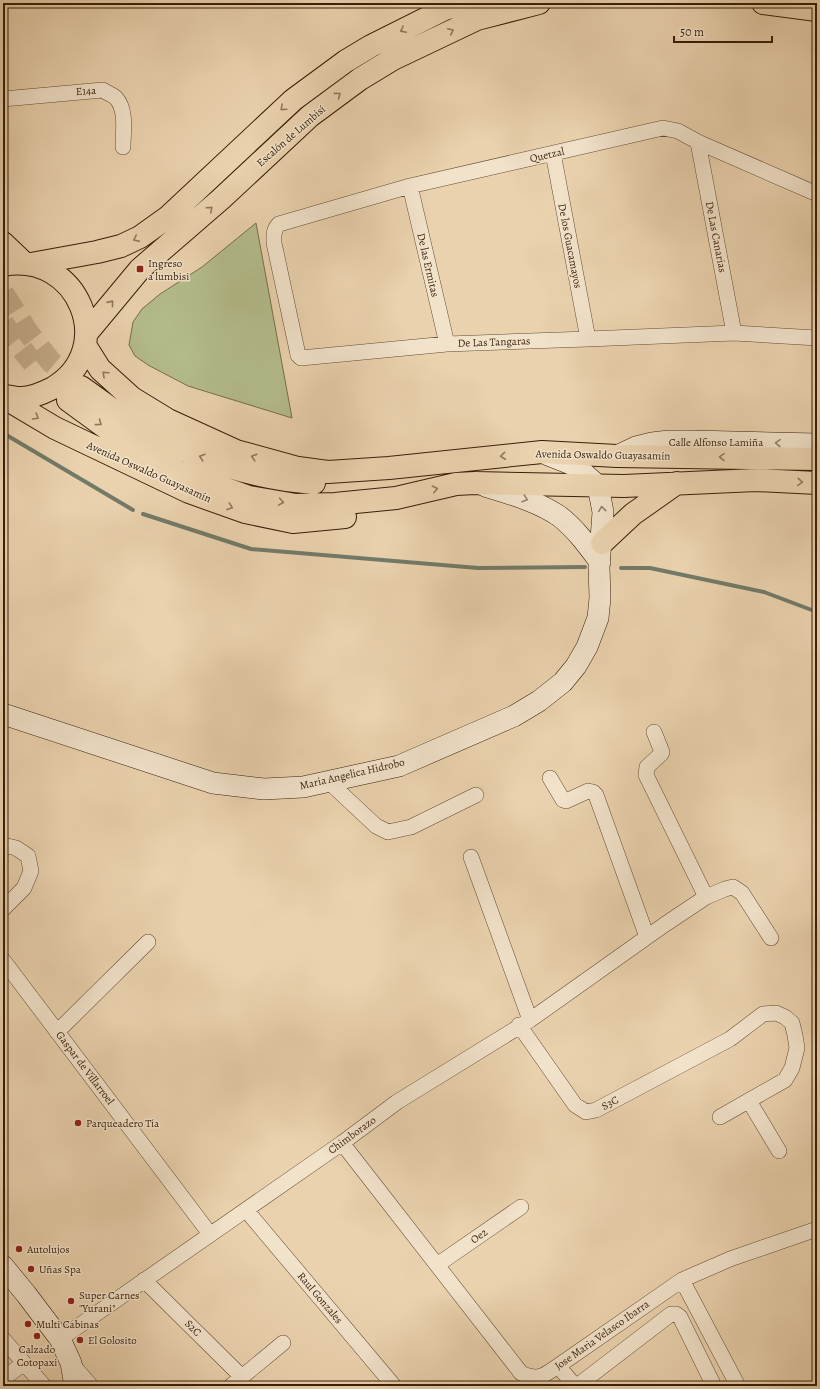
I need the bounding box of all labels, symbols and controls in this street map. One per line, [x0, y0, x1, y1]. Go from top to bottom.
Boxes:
scale bar [674, 18, 772, 44]
text: 50 m [680, 24, 704, 40]
one-way arrow [400, 25, 408, 33]
one-way arrow [447, 28, 454, 36]
street label: E14a [75, 83, 98, 99]
one-way arrow [334, 93, 341, 100]
street label: Escalón de Lumbisí [253, 102, 329, 170]
one-way arrow [280, 104, 288, 111]
street label: Quetzal [528, 144, 566, 166]
street label: De Las Canarias [702, 200, 730, 274]
street label: De los Guacamayos [554, 202, 586, 290]
one-way arrow [205, 207, 212, 214]
street label: De las Ermitas [413, 232, 443, 298]
one-way arrow [132, 234, 140, 242]
place label: Ingreso a lumbisi [148, 256, 189, 284]
marker: Ingreso a lumbisi [135, 264, 145, 274]
one-way arrow [106, 301, 113, 308]
street label: De Las Tangaras [457, 333, 531, 351]
one-way arrow [103, 371, 110, 378]
one-way arrow [32, 413, 39, 420]
one-way arrow [95, 418, 102, 425]
street label: Calle Alfonso Lamiña [669, 435, 764, 450]
street label: Avenida Oswaldo Guayasamín [83, 437, 214, 506]
one-way arrow [775, 439, 781, 447]
street label: Avenida Oswaldo Guayasamín [534, 446, 671, 464]
one-way arrow [500, 452, 506, 461]
one-way arrow [198, 453, 205, 461]
one-way arrow [251, 453, 258, 461]
one-way arrow [719, 453, 725, 461]
one-way arrow [797, 478, 803, 486]
one-way arrow [431, 485, 438, 494]
one-way arrow [521, 495, 528, 503]
one-way arrow [277, 497, 284, 506]
one-way arrow [227, 502, 234, 510]
one-way arrow [597, 506, 606, 512]
street label: Maria Angelica Hidrobo [298, 755, 406, 793]
street label: Gaspar de Villarroel [52, 1028, 118, 1108]
street label: S3C [599, 1092, 621, 1114]
street label: Chimborazo [325, 1112, 379, 1157]
place label: Parqueadero Tía [86, 1116, 160, 1131]
marker: Parqueadero Tía [73, 1118, 83, 1128]
street label: Oe2 [467, 1225, 491, 1247]
place label: Autolujos [26, 1242, 70, 1257]
marker: Autolujos [14, 1244, 24, 1254]
place label: Uñas Spa [39, 1262, 82, 1277]
marker: Uñas Spa [26, 1264, 36, 1274]
street label: Raul Gonzales [294, 1269, 346, 1327]
place label: Super Carnes "Yurani" [79, 1288, 140, 1316]
marker: Super Carnes "Yurani" [66, 1296, 76, 1306]
street label: Jose Maria Velasco Ibarra [552, 1296, 653, 1373]
street label: S2C [181, 1316, 205, 1340]
place label: Multi Cabinas [36, 1317, 99, 1332]
marker: Multi Cabinas [23, 1319, 33, 1329]
marker: Calzado Cotopaxi [32, 1331, 42, 1341]
place label: El Golosito [88, 1333, 137, 1348]
marker: El Golosito [75, 1335, 85, 1345]
place label: Calzado Cotopaxi [17, 1342, 57, 1370]

